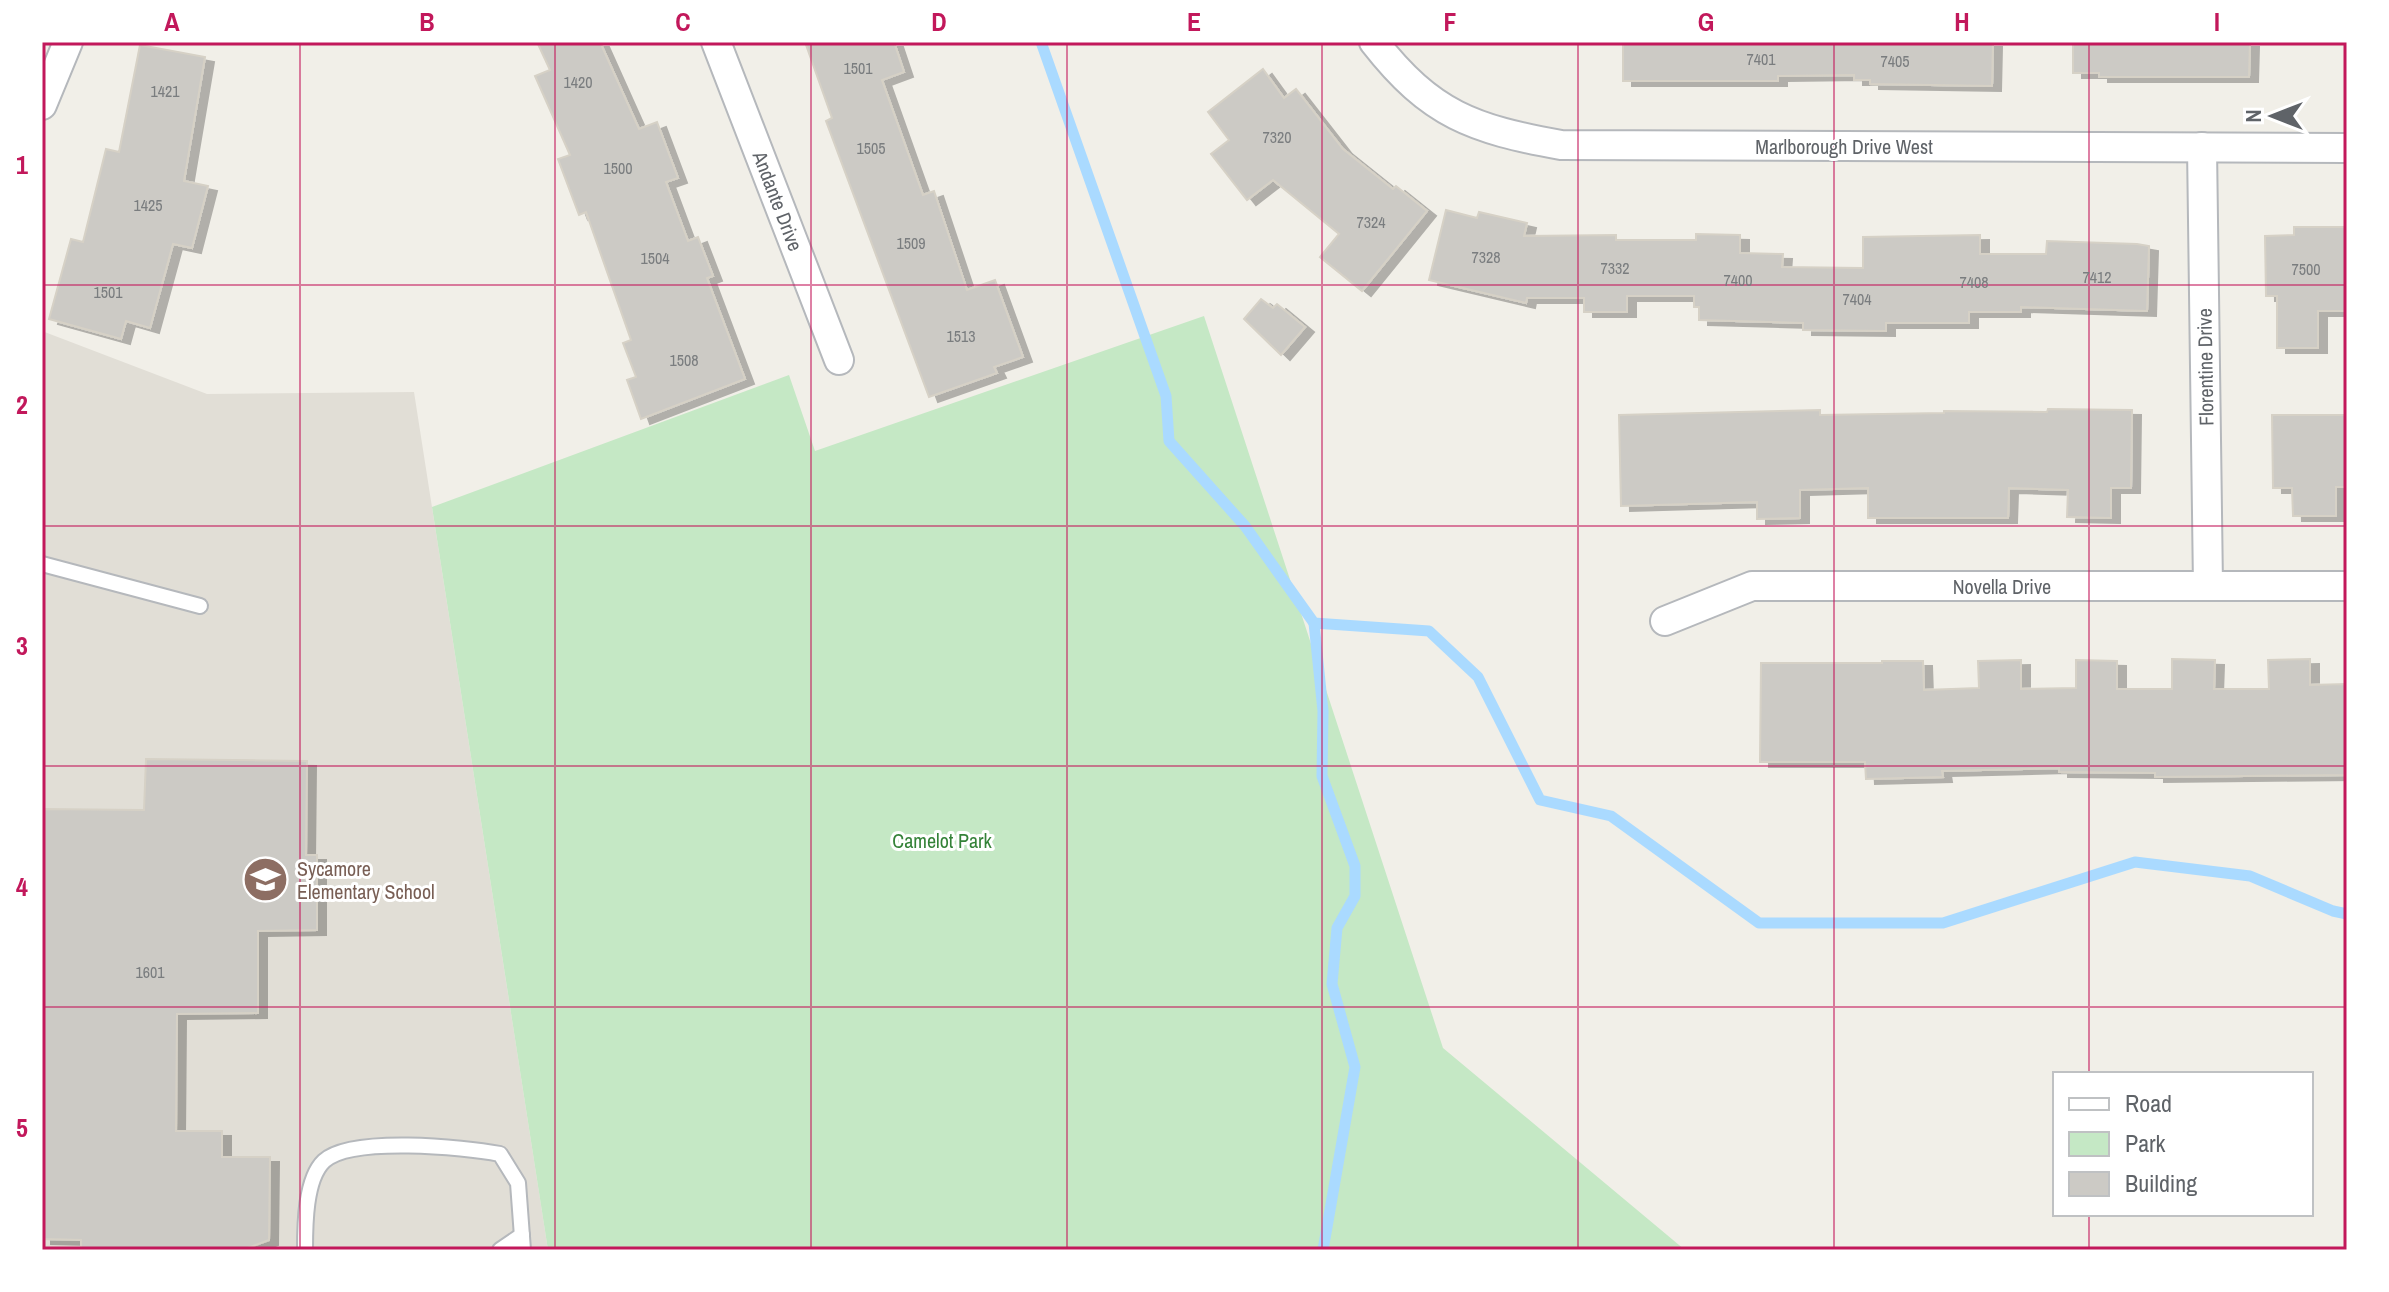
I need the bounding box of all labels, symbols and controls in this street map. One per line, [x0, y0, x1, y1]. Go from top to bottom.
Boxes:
text: A [164, 4, 180, 39]
text: B [419, 4, 435, 39]
text: C [675, 4, 691, 39]
text: D [931, 4, 947, 39]
text: E [1187, 4, 1201, 39]
text: F [1443, 4, 1457, 39]
text: G [1698, 4, 1714, 39]
text: H [1954, 4, 1970, 39]
text: I [2214, 4, 2220, 39]
house number: 7401 [1746, 48, 1776, 70]
house number: 7405 [1880, 50, 1910, 72]
house number: 1501 [843, 57, 873, 79]
house number: 1420 [563, 71, 593, 93]
north arrow [2233, 76, 2313, 156]
house number: 1421 [150, 80, 180, 102]
text: N [2238, 109, 2268, 123]
house number: 7320 [1262, 126, 1292, 148]
street label: Marlborough Drive West [1755, 133, 1933, 160]
house number: 1505 [856, 137, 886, 159]
street label: Andante Drive [746, 146, 809, 255]
text: 1 [16, 147, 28, 182]
house number: 1500 [603, 157, 633, 179]
house number: 1425 [133, 194, 163, 216]
house number: 7324 [1356, 211, 1386, 233]
house number: 1509 [896, 232, 926, 254]
house number: 7328 [1471, 246, 1501, 268]
house number: 1504 [640, 247, 670, 269]
house number: 7332 [1600, 257, 1630, 279]
house number: 7500 [2291, 258, 2321, 280]
house number: 7412 [2082, 266, 2112, 288]
house number: 7400 [1723, 269, 1753, 291]
house number: 7408 [1959, 271, 1989, 293]
house number: 1501 [93, 281, 123, 303]
house number: 7404 [1842, 288, 1872, 310]
street label: Florentine Drive [2190, 308, 2220, 426]
house number: 1513 [946, 325, 976, 347]
house number: 1508 [669, 349, 699, 371]
text: 2 [16, 387, 28, 422]
street label: Novella Drive [1953, 573, 2051, 600]
text: 3 [16, 628, 28, 663]
park label: Camelot Park [892, 827, 992, 854]
school or university icon: Sycamore Elementary School [242, 855, 290, 903]
place label: Sycamore Elementary School [297, 855, 435, 905]
text: 4 [16, 869, 28, 904]
house number: 1601 [135, 961, 165, 983]
legend [2053, 1072, 2313, 1216]
text: Road [2125, 1087, 2172, 1119]
text: 5 [16, 1110, 28, 1145]
text: Park [2125, 1127, 2166, 1159]
text: Building [2125, 1167, 2197, 1199]

